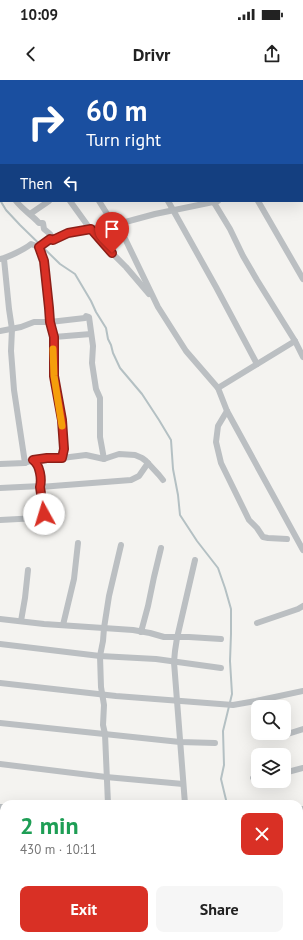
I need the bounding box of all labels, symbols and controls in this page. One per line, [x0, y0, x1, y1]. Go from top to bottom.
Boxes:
text: 10:09 [20, 5, 58, 24]
icon: back [20, 43, 42, 65]
text: Drivr [133, 43, 170, 66]
icon: share [261, 43, 283, 65]
text: 60 m [86, 92, 147, 129]
icon: right [20, 96, 72, 148]
text: Turn right [86, 128, 161, 151]
icon: left [60, 172, 82, 194]
text: Then [20, 174, 52, 193]
pin [95, 212, 129, 253]
icon: arrive [101, 218, 123, 240]
position arrow [23, 493, 65, 535]
map controls [251, 700, 291, 788]
button: search [251, 700, 291, 740]
button: layers [251, 748, 291, 788]
text: 2 min [20, 810, 79, 841]
button: close [241, 813, 283, 855]
text: 430 m · 10:11 [20, 841, 97, 858]
button: Exit [20, 886, 148, 932]
button: Share [156, 886, 283, 932]

